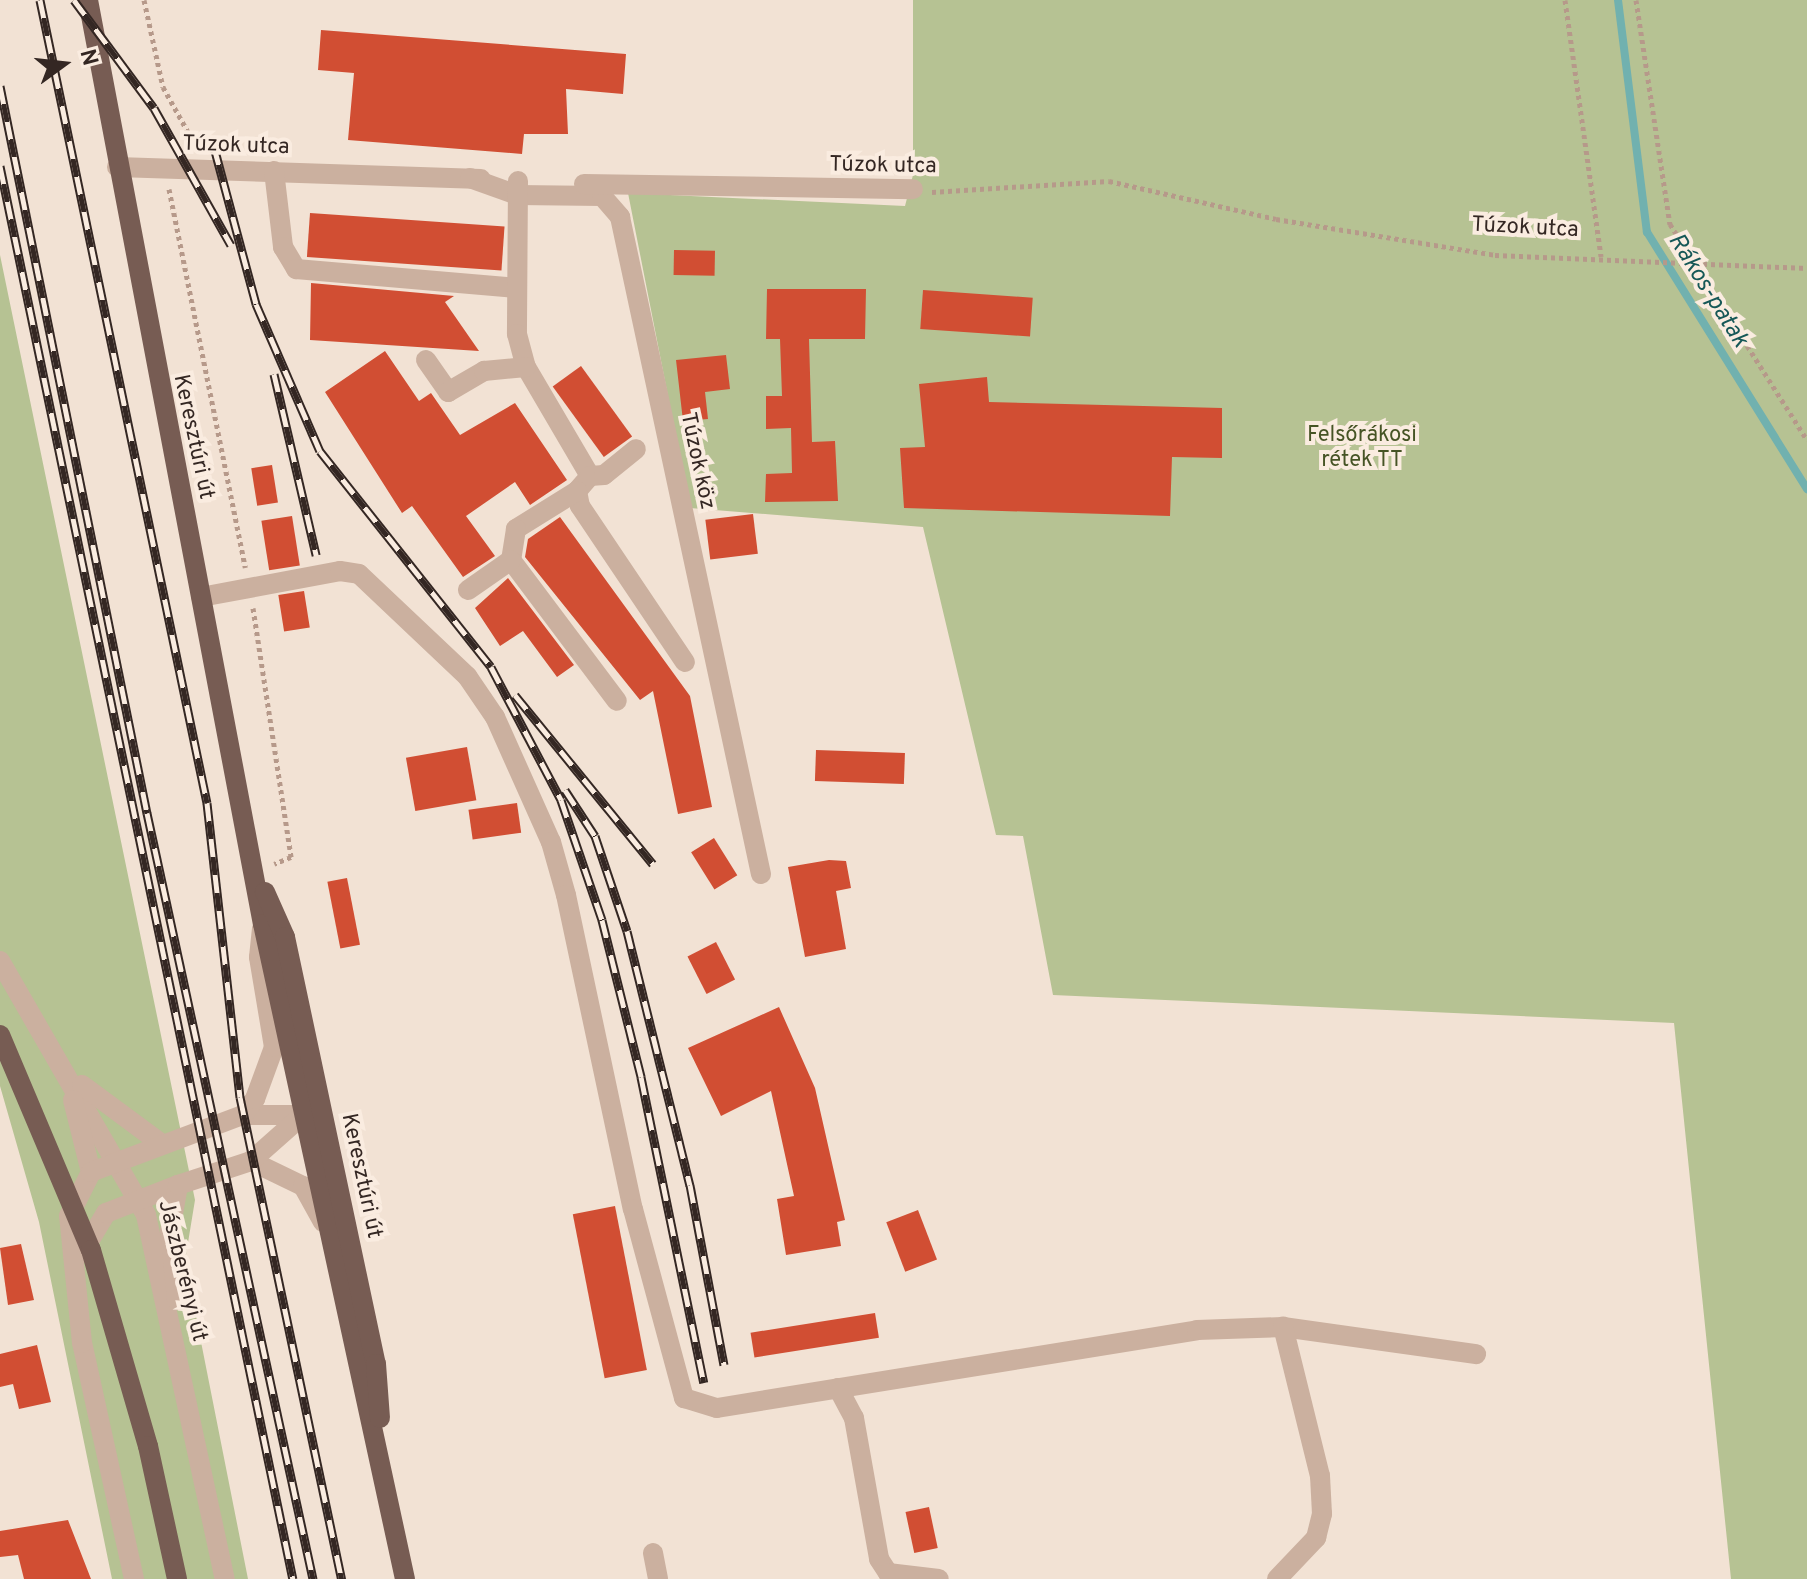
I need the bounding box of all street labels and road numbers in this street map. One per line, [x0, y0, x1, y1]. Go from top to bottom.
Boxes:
street label: Túzok utca [182, 131, 290, 161]
street label: Túzok utca [829, 152, 937, 180]
street label: Túzok utca [1471, 212, 1579, 244]
street label: Keresztúri út [167, 372, 219, 502]
street label: Túzok köz [674, 410, 720, 512]
street label: Keresztúri út [335, 1111, 387, 1241]
street label: Jászberényi út [152, 1198, 212, 1344]

